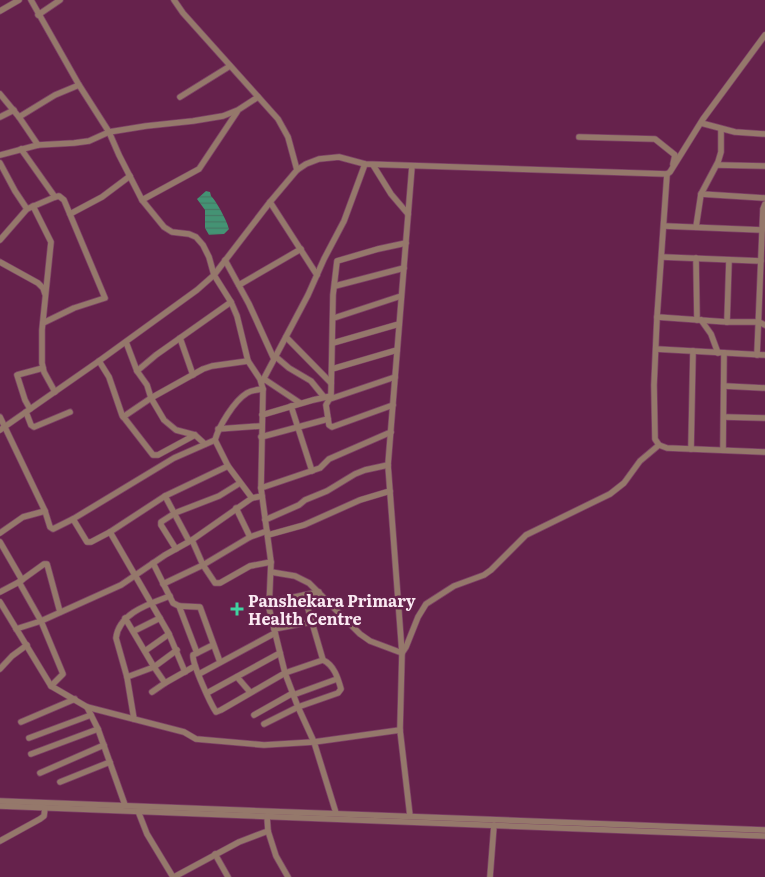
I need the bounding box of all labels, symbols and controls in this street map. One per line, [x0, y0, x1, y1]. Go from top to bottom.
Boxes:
place label: Panshekara Primary Health Centre [248, 588, 416, 630]
marker: Panshekara Primary Health Centre [230, 602, 244, 616]

